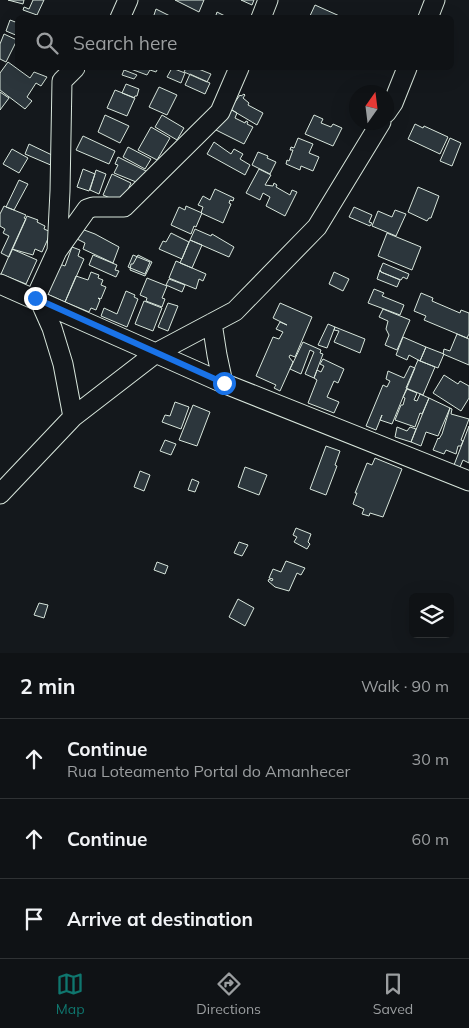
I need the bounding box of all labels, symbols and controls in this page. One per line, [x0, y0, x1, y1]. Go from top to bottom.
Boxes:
search box [15, 15, 454, 70]
icon: search [33, 29, 61, 57]
text: Search here [73, 31, 177, 55]
north arrow [349, 85, 394, 130]
route end [24, 287, 47, 310]
route start [213, 372, 236, 395]
map controls [409, 593, 454, 638]
button: layers [409, 593, 454, 638]
text: 2 min [20, 673, 75, 699]
text: Walk · 90 m [361, 676, 449, 696]
text: Continue [67, 737, 147, 761]
icon: ahead [20, 745, 48, 773]
text: 30 m [412, 749, 449, 769]
text: Rua Loteamento Portal do Amanhecer [67, 761, 350, 781]
icon: ahead [20, 825, 48, 853]
text: Continue [67, 827, 147, 851]
text: 60 m [412, 829, 449, 849]
icon: arrive [20, 905, 48, 933]
text: Arrive at destination [67, 907, 253, 931]
tab: Map [56, 970, 85, 1018]
tab: Directions [196, 970, 261, 1018]
tab: Saved [373, 970, 413, 1018]

